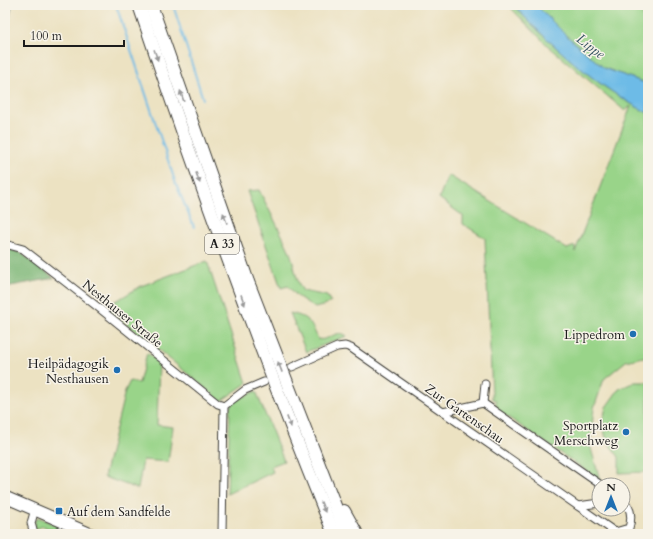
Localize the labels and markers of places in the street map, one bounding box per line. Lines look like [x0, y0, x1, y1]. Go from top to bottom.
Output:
place label: Lippedrom [564, 326, 625, 344]
marker: Lippedrom [628, 329, 638, 339]
place label: Heilpädagogik Nesthausen [28, 355, 110, 388]
marker: Heilpädagogik Nesthausen [112, 365, 122, 375]
place label: Sportplatz Merschweg [554, 417, 619, 450]
marker: Sportplatz Merschweg [621, 427, 631, 437]
place label: Auf dem Sandfelde [67, 503, 171, 521]
marker: Auf dem Sandfelde [54, 506, 64, 516]

